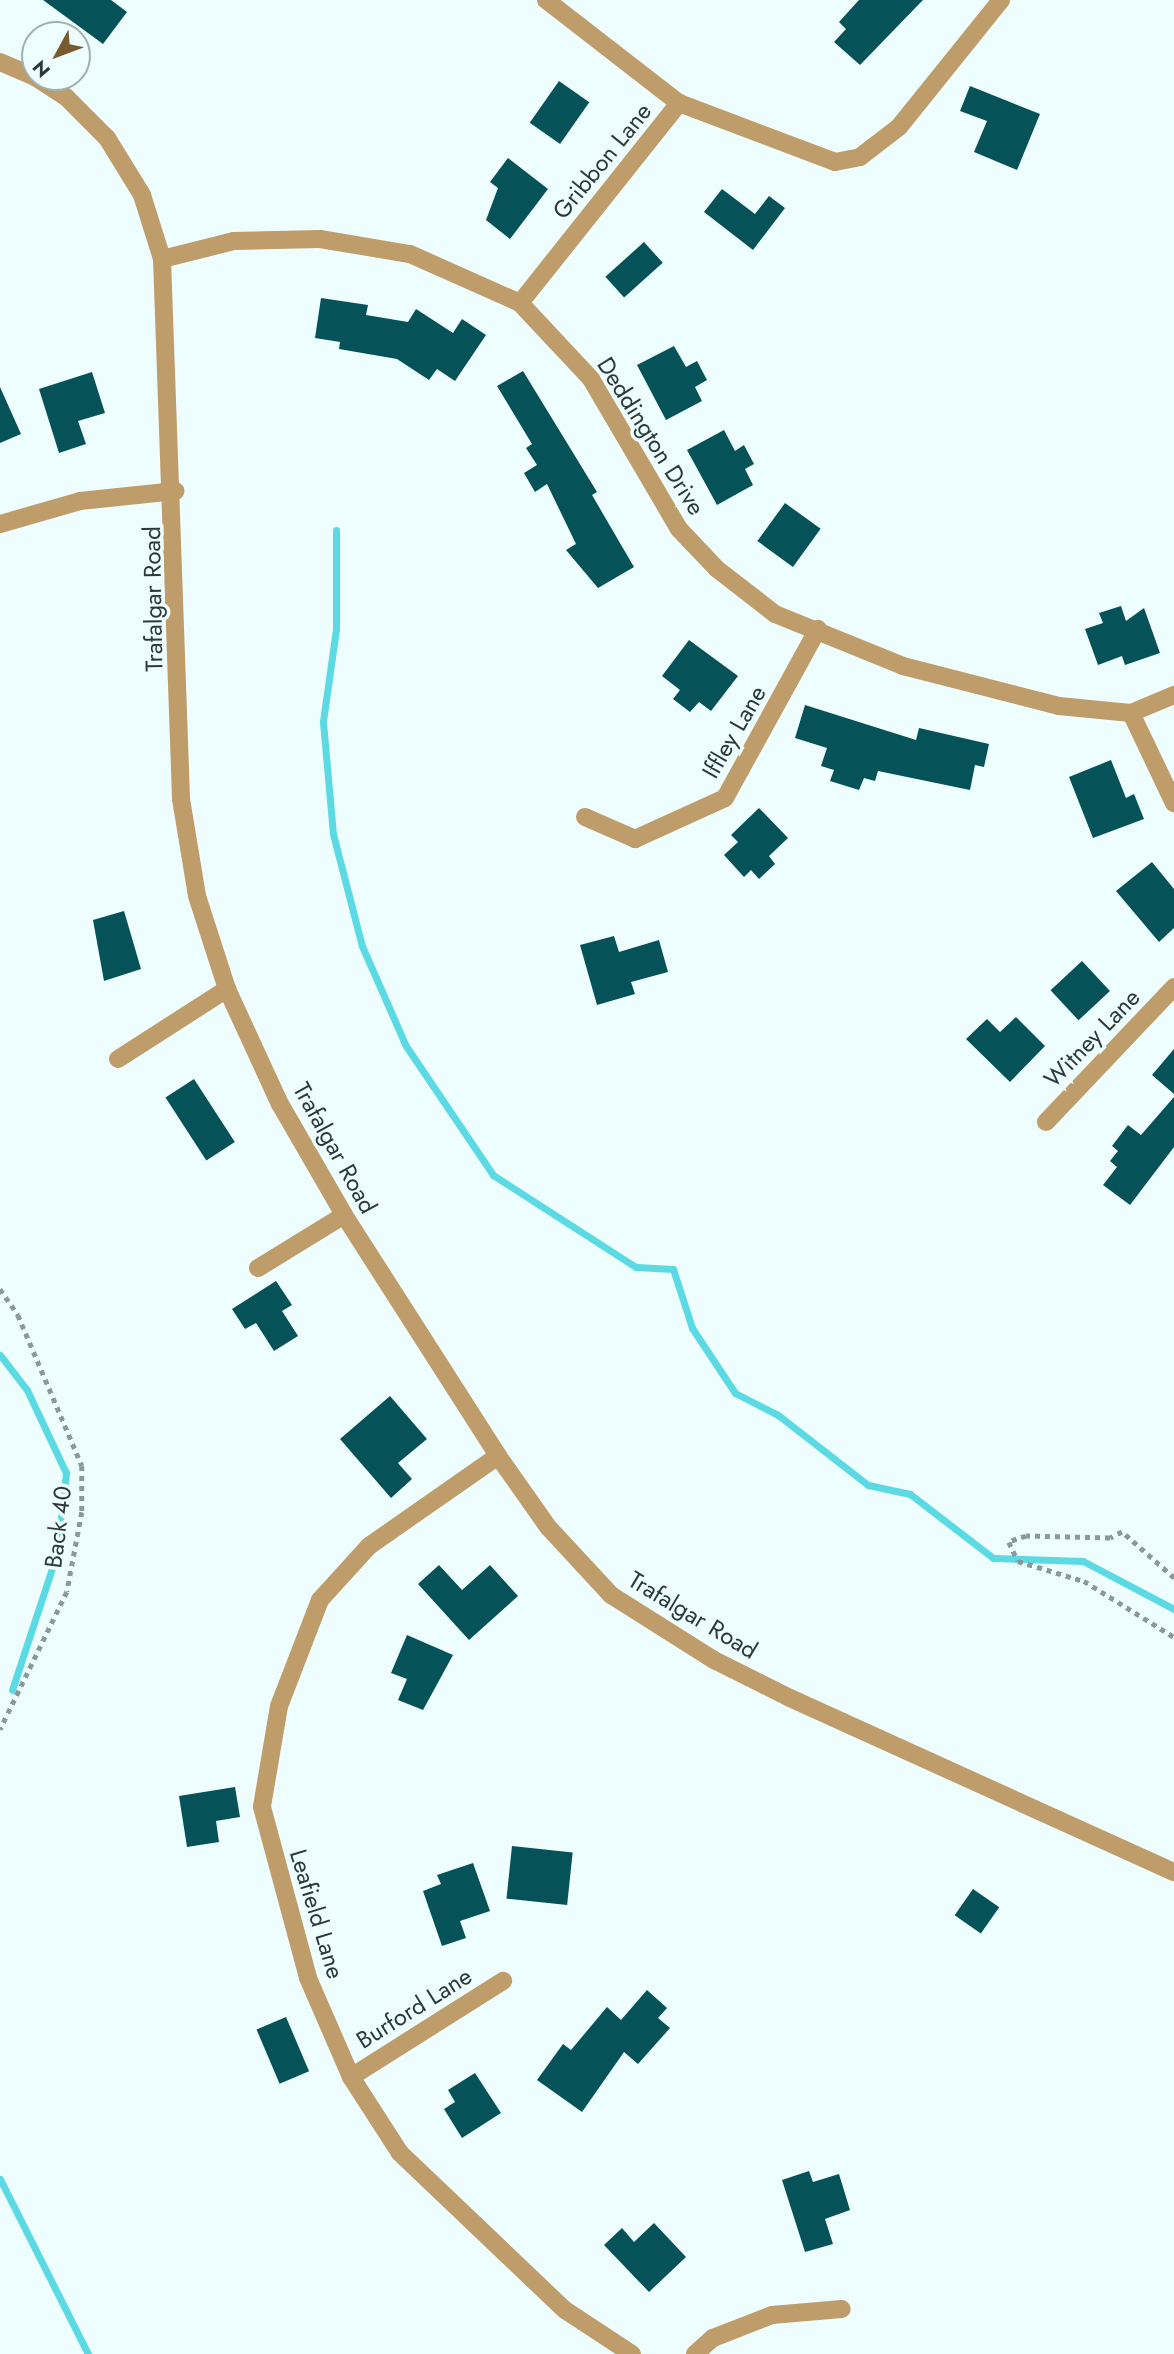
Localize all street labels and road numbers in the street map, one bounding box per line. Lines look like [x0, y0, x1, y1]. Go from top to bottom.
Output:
street label: Gribbon Lane [547, 97, 657, 225]
street label: Deddington Drive [591, 352, 711, 520]
street label: Trafalgar Road [137, 526, 169, 672]
street label: Iffley Lane [696, 681, 772, 783]
street label: Witney Lane [1038, 983, 1146, 1093]
street label: Trafalgar Road [287, 1077, 383, 1219]
street label: Back 40 [39, 1484, 77, 1570]
street label: Trafalgar Road [623, 1565, 763, 1665]
street label: Leafield Lane [284, 1846, 350, 1982]
street label: Burford Lane [351, 1961, 477, 2055]

